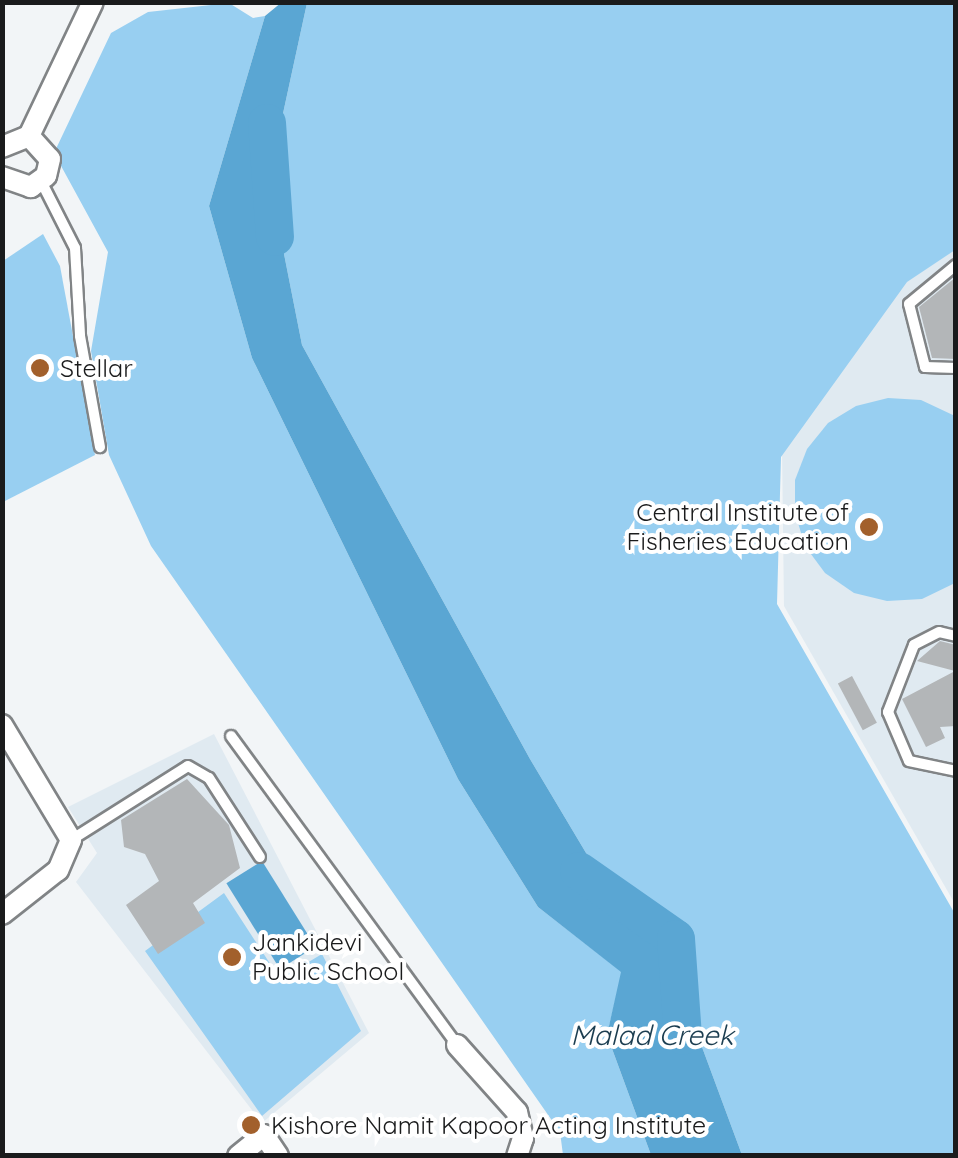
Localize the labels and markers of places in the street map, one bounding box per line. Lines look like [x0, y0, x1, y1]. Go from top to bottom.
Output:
place label: Stellar [60, 353, 133, 383]
marker: Stellar [29, 357, 51, 379]
place label: Central Institute of Fisheries Education [626, 498, 849, 557]
marker: Central Institute of Fisheries Education [858, 516, 880, 538]
place label: Jankidevi Public School [252, 928, 404, 987]
marker: Jankidevi Public School [221, 946, 243, 968]
place label: Kishore Namit Kapoor Acting Institute [271, 1110, 706, 1140]
marker: Kishore Namit Kapoor Acting Institute [240, 1114, 262, 1136]

